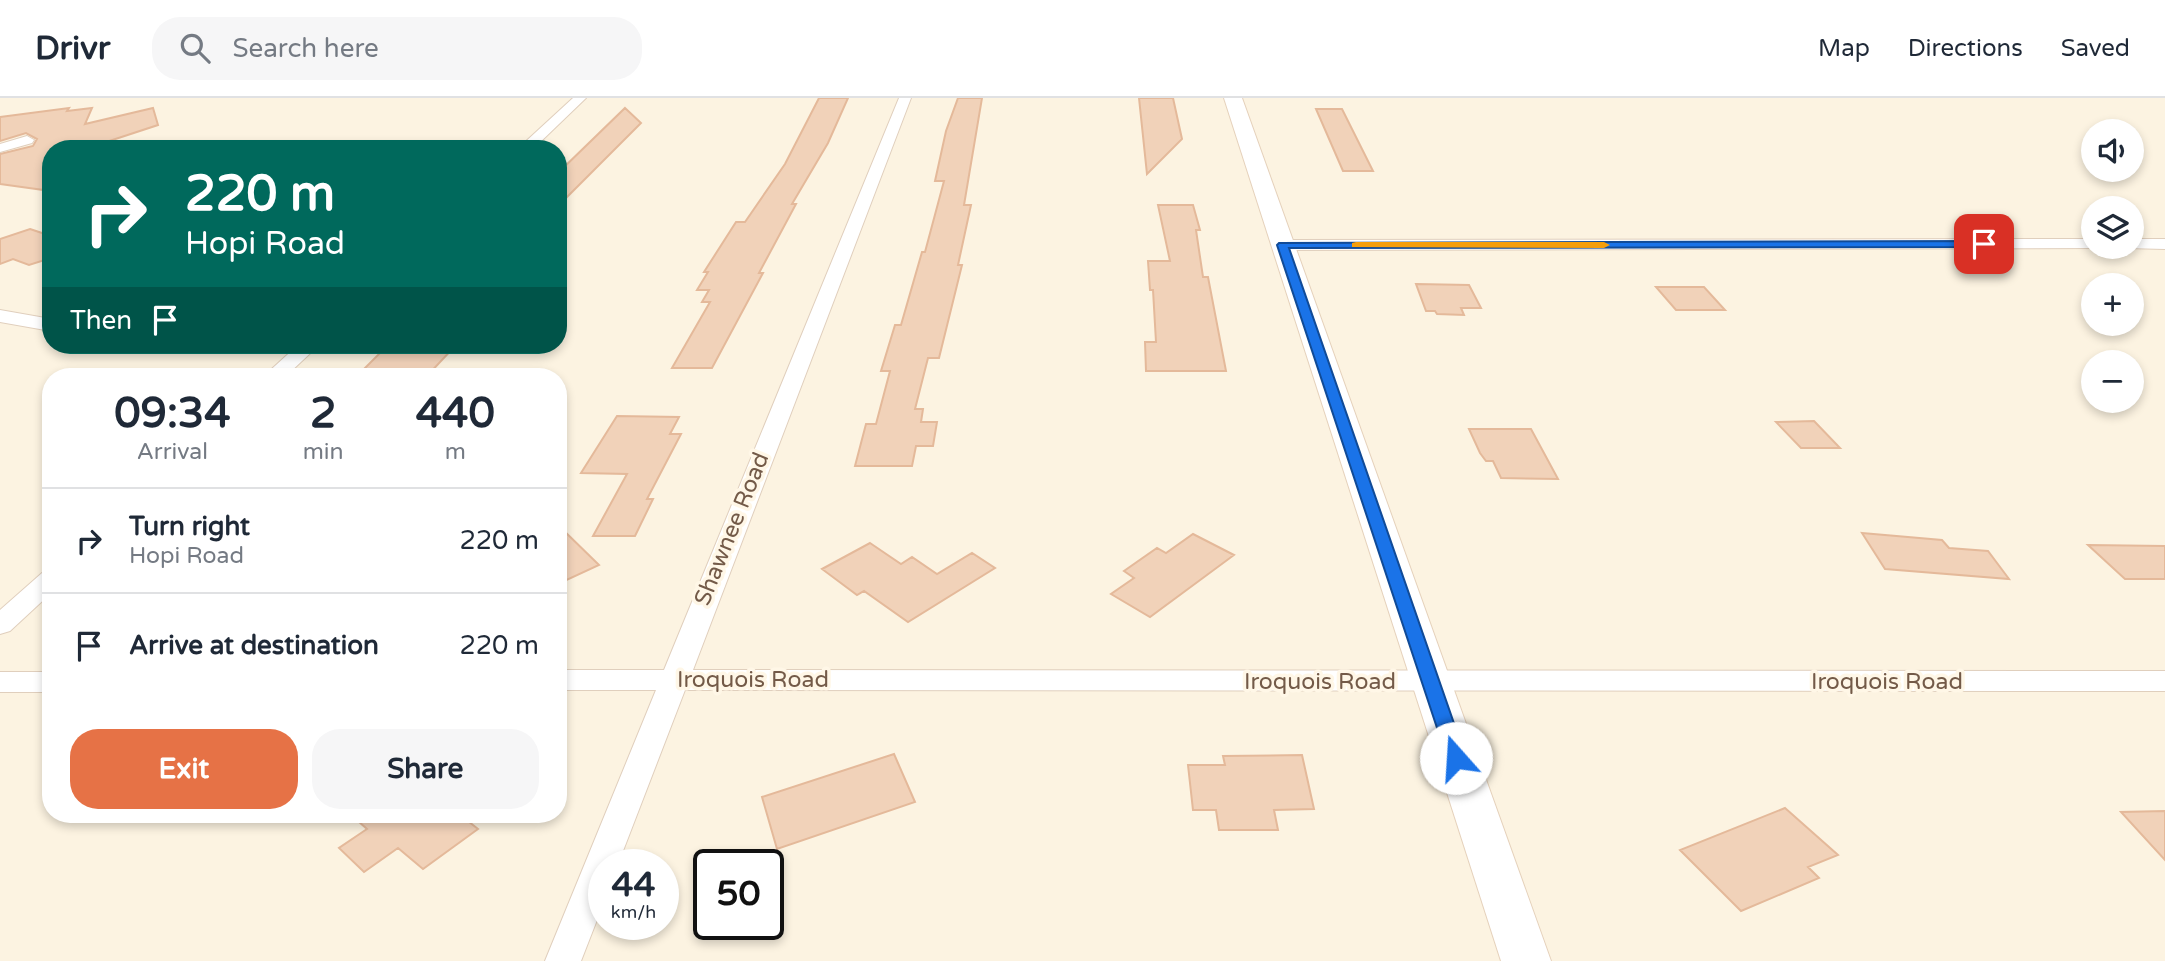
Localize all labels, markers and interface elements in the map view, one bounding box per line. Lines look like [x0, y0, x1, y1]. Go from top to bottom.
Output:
search box [152, 17, 642, 80]
text: Drivr [35, 29, 110, 68]
icon: search [176, 29, 214, 67]
text: Search here [232, 33, 379, 64]
text: Map [1818, 34, 1870, 63]
text: Directions [1908, 34, 2023, 63]
text: Saved [2061, 34, 2130, 63]
map controls [2081, 119, 2144, 413]
button: sound [2081, 119, 2144, 182]
text: 220 m [185, 165, 335, 224]
icon: right [70, 168, 161, 259]
button: layers [2081, 196, 2144, 259]
pin [1954, 214, 2014, 274]
text: Hopi Road [185, 225, 345, 263]
icon: arrive [1965, 225, 2003, 263]
button: + [2081, 273, 2144, 336]
icon: arrive [146, 301, 184, 339]
text: Then [70, 305, 132, 336]
button: − [2081, 350, 2144, 413]
text: 09:34 [114, 388, 231, 439]
text: 2 [310, 388, 336, 439]
text: 440 [416, 388, 495, 439]
text: Arrival [137, 438, 208, 466]
text: min [303, 438, 344, 466]
text: m [445, 438, 466, 466]
street label: Shawnee Road [689, 448, 775, 610]
text: Turn right [129, 511, 250, 542]
icon: right [70, 522, 108, 560]
text: 220 m [459, 525, 539, 556]
text: Hopi Road [129, 542, 244, 570]
icon: arrive [70, 627, 108, 665]
text: Arrive at destination [129, 630, 379, 661]
text: 220 m [459, 630, 539, 661]
street label: Iroquois Road [677, 666, 829, 694]
street label: Iroquois Road [1244, 668, 1396, 696]
street label: Iroquois Road [1811, 668, 1963, 696]
position arrow [1419, 721, 1493, 795]
button: Exit [70, 729, 298, 809]
button: Share [312, 729, 539, 809]
speed limit sign: 50 [693, 849, 784, 940]
text: 44 [612, 864, 655, 906]
text: km/h [611, 901, 656, 923]

